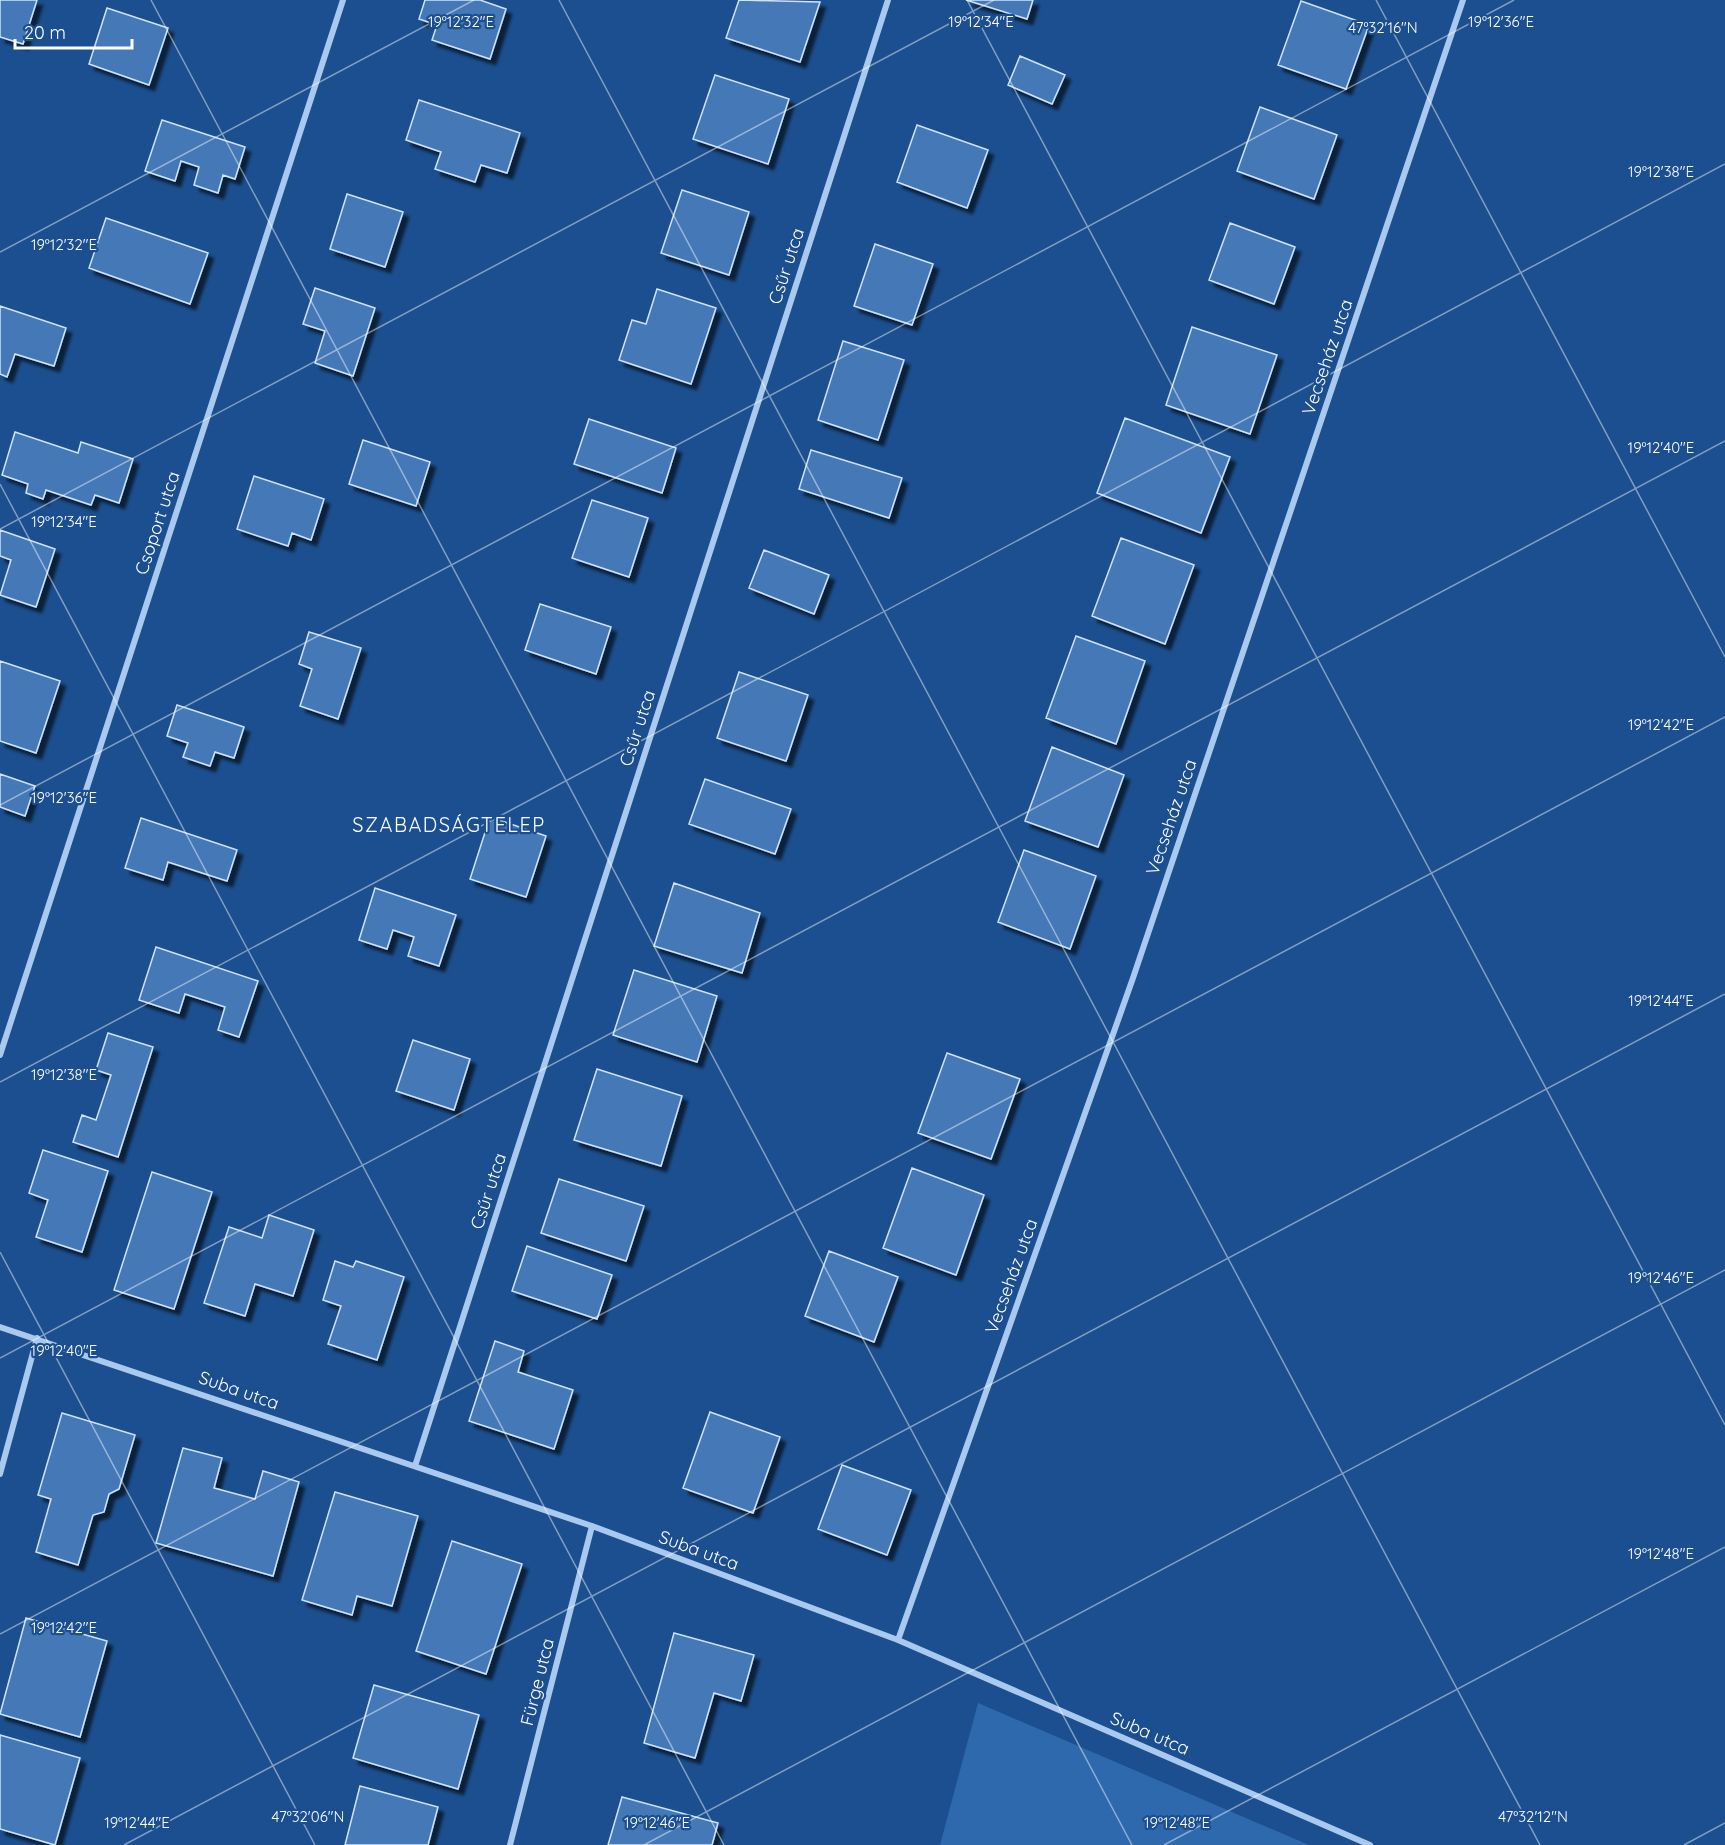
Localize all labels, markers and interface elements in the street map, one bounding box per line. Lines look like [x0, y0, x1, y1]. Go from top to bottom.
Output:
scale bar [15, 12, 132, 50]
text: 19°12'32"E [428, 12, 494, 31]
text: 19°12'34"E [948, 12, 1014, 31]
text: 19°12'36"E [1468, 12, 1534, 31]
text: 47°32'16"N [1348, 18, 1418, 37]
text: 20 m [24, 21, 66, 44]
text: 19°12'38"E [1628, 162, 1694, 181]
street label: Csűr utca [763, 225, 809, 307]
text: 19°12'32"E [31, 235, 97, 254]
street label: Vecseház utca [1296, 296, 1358, 418]
text: 19°12'40"E [1628, 438, 1694, 457]
street label: Csoport utca [129, 468, 185, 578]
text: 19°12'34"E [31, 512, 97, 531]
street label: Csűr utca [614, 687, 660, 769]
text: 19°12'42"E [1628, 715, 1694, 734]
street label: Vecseház utca [1140, 756, 1202, 878]
text: 19°12'36"E [31, 788, 97, 807]
district label: SZABADSÁGTELEP [352, 812, 546, 837]
text: 19°12'44"E [1628, 991, 1694, 1010]
text: 19°12'38"E [31, 1065, 97, 1084]
street label: Csűr utca [465, 1150, 511, 1232]
street label: Vecseház utca [980, 1215, 1042, 1337]
text: 19°12'46"E [1628, 1268, 1694, 1287]
text: 19°12'40"E [31, 1341, 97, 1360]
street label: Suba utca [196, 1366, 282, 1414]
street label: Suba utca [656, 1525, 742, 1575]
text: 19°12'48"E [1628, 1544, 1694, 1563]
text: 19°12'42"E [31, 1618, 97, 1637]
street label: Fürge utca [515, 1636, 559, 1728]
street label: Suba utca [1107, 1706, 1193, 1760]
text: 47°32'06"N [272, 1807, 344, 1826]
text: 47°32'12"N [1498, 1807, 1568, 1826]
text: 19°12'44"E [104, 1813, 170, 1832]
text: 19°12'46"E [624, 1813, 690, 1832]
text: 19°12'48"E [1144, 1813, 1210, 1832]

